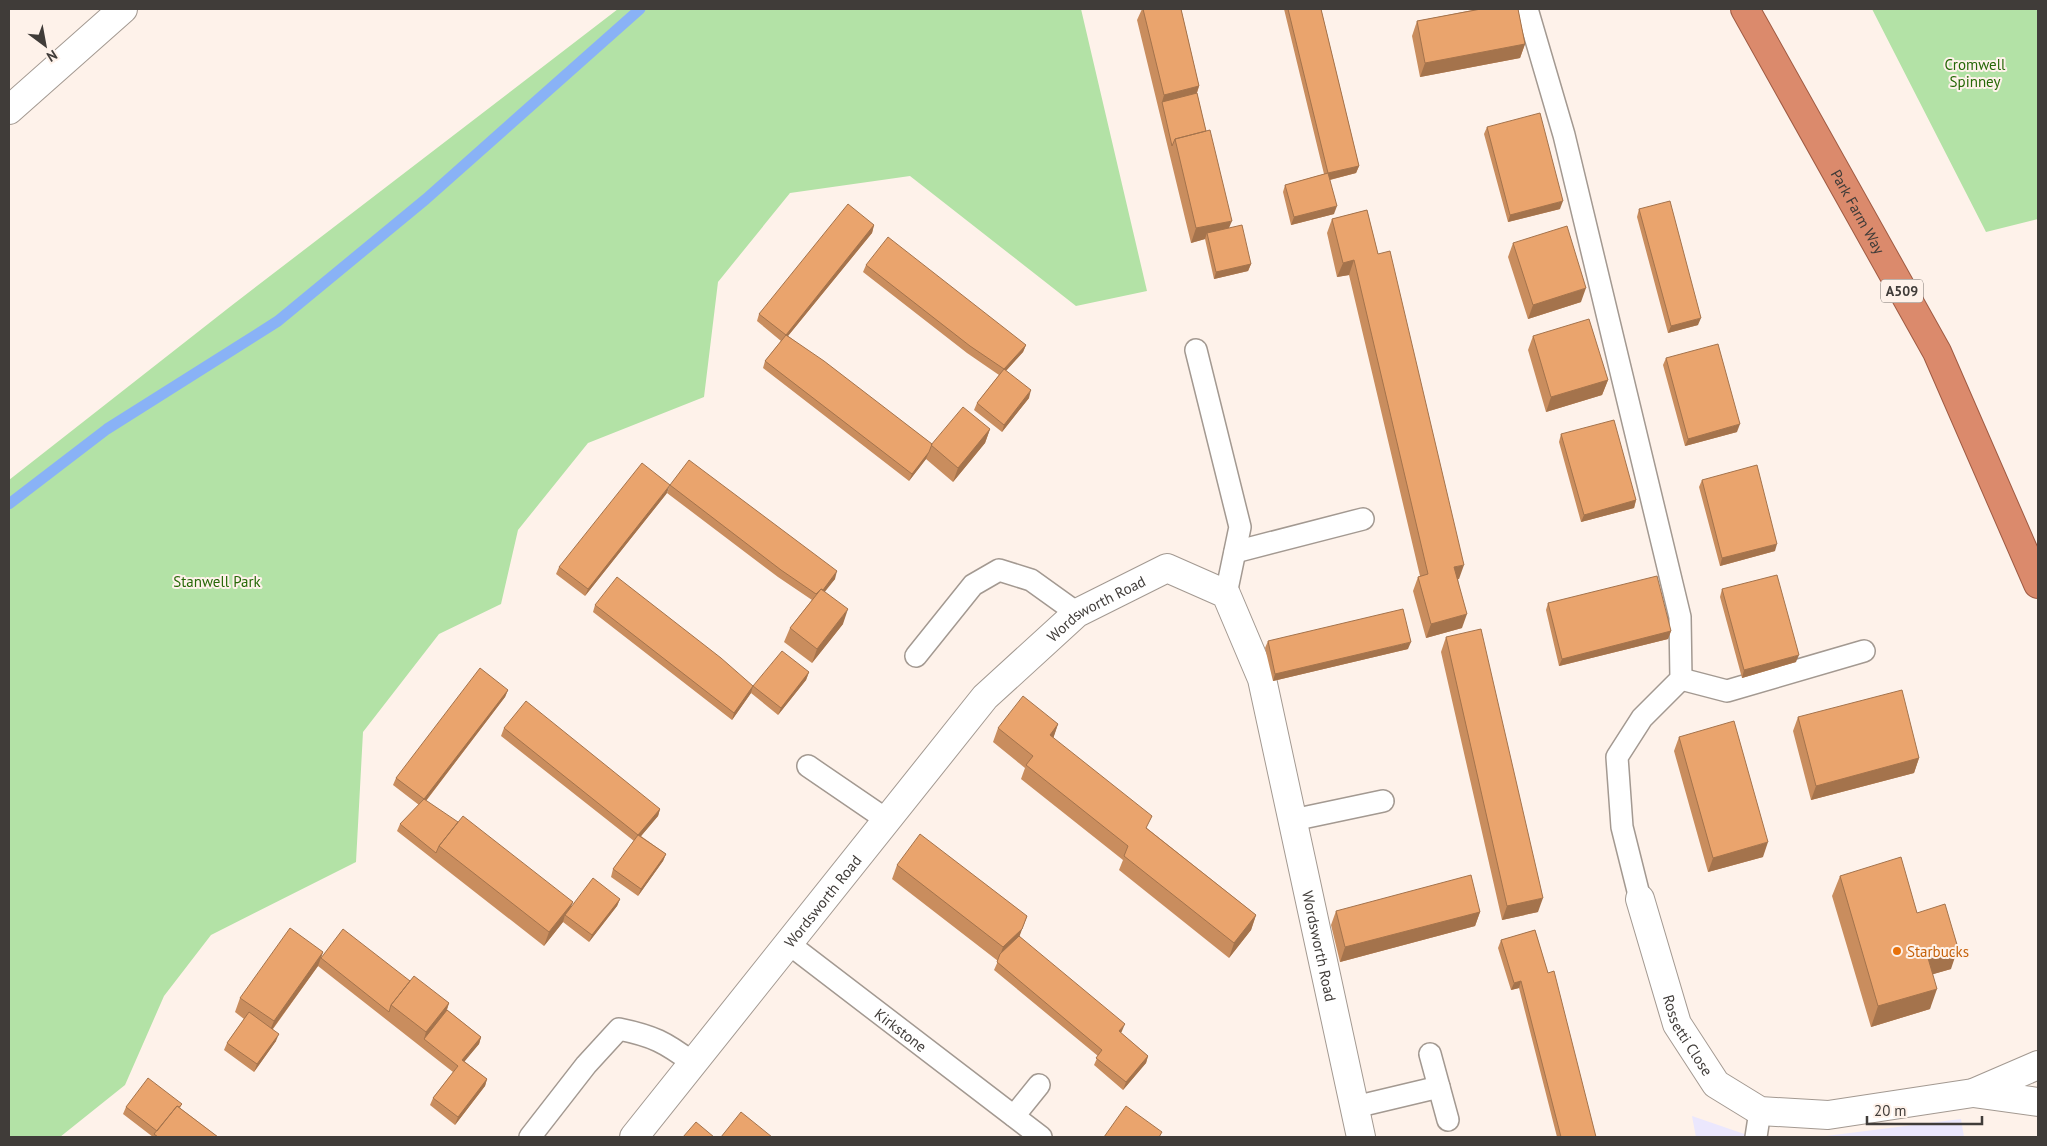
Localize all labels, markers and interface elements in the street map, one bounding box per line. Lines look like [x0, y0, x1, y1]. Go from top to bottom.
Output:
north arrow [20, 20, 70, 70]
text: N [43, 46, 61, 66]
park label: Cromwell Spinney [1945, 55, 2006, 91]
street label: Park Farm Way [1827, 166, 1889, 257]
road number: A509 [1881, 280, 1923, 302]
street label: Wordsworth Road [1043, 571, 1148, 646]
park label: Stanwell Park [173, 572, 262, 591]
street label: Wordsworth Road [780, 851, 865, 951]
street label: Wordsworth Road [1298, 889, 1341, 1003]
place label: Starbucks [1907, 942, 1969, 961]
marker: Starbucks [1891, 945, 1903, 957]
street label: Rossetti Close [1659, 992, 1717, 1079]
street label: Kirkstone [871, 1004, 931, 1056]
scale bar [1867, 1094, 1982, 1126]
text: 20 m [1874, 1101, 1907, 1120]

